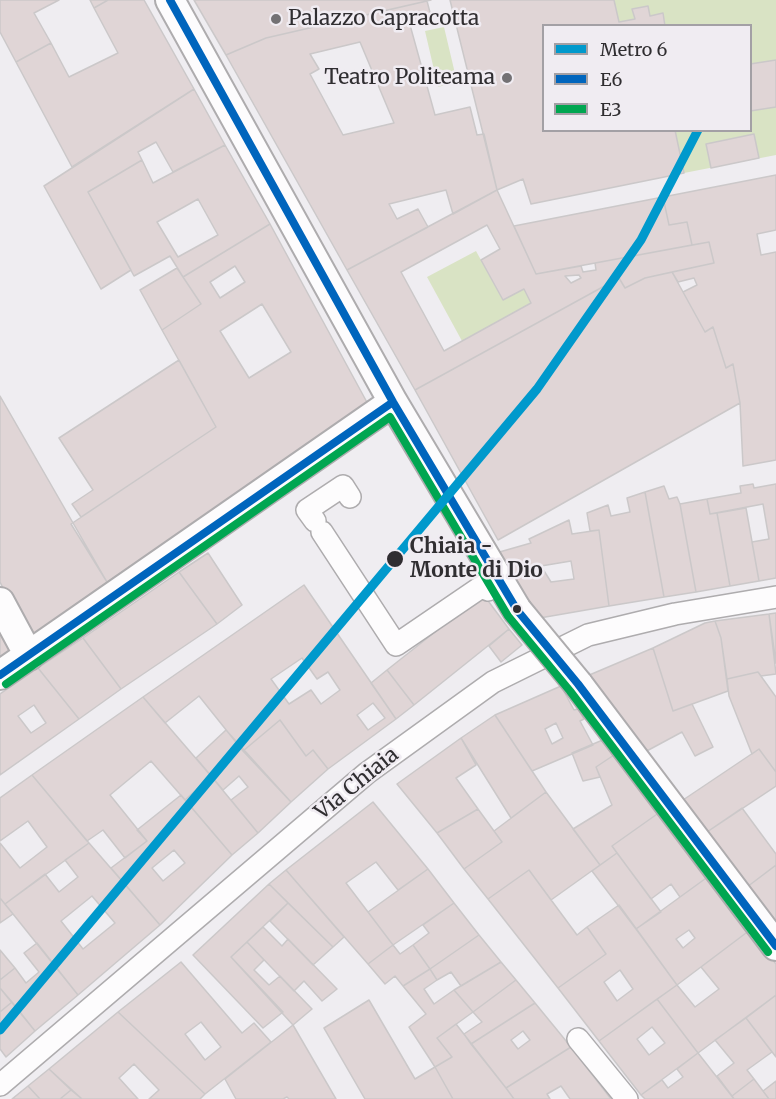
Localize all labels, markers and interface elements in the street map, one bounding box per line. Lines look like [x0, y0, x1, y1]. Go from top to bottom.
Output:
place label: Palazzo Capracotta [288, 6, 479, 32]
marker: Palazzo Capracotta [269, 12, 283, 26]
legend [542, 24, 752, 132]
text: Metro 6 [600, 38, 667, 61]
place label: Teatro Politeama [324, 65, 495, 91]
text: E6 [600, 68, 622, 91]
marker: Teatro Politeama [500, 71, 514, 85]
text: E3 [600, 98, 622, 121]
place label: Chiaia - Monte di Dio [410, 534, 543, 584]
marker: Chiaia - Monte di Dio [385, 549, 405, 569]
unlabelled marker [511, 603, 523, 615]
street label: Via Chiaia [310, 743, 404, 825]

